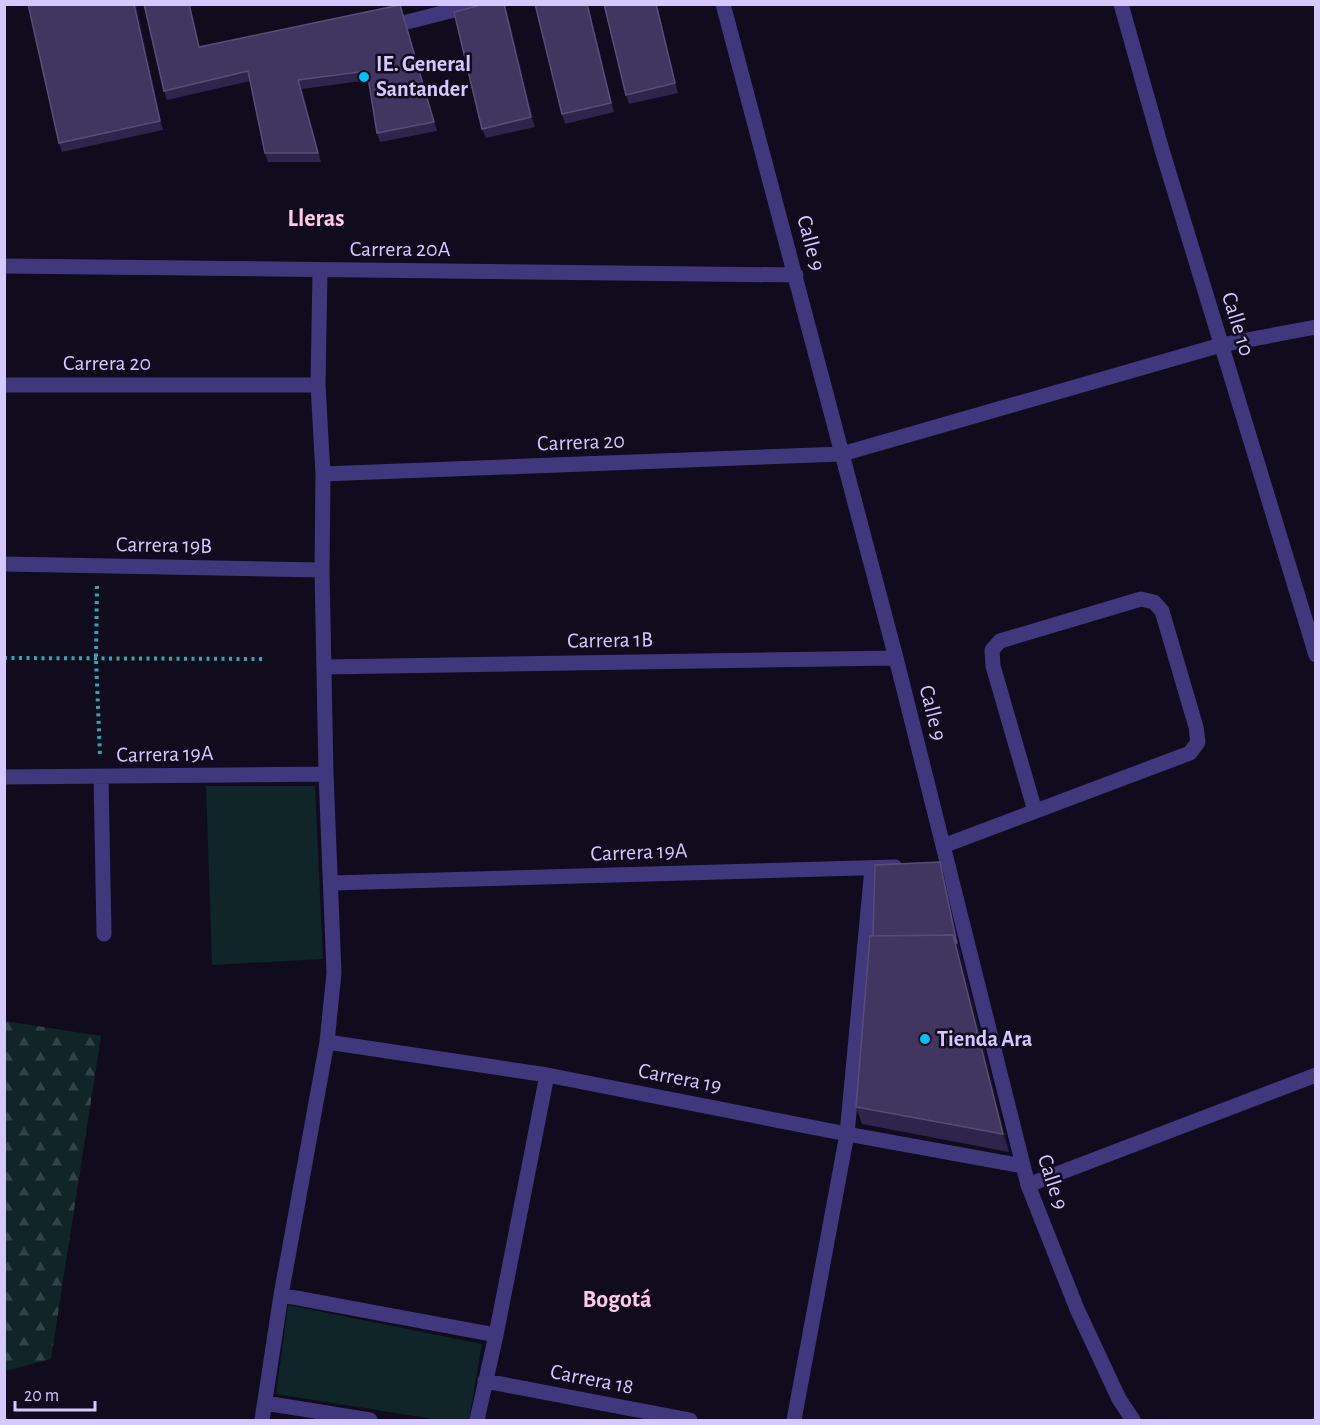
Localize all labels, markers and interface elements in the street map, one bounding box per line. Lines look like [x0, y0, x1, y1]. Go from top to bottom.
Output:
place label: IE. General Santander [376, 53, 471, 100]
marker: IE. General Santander [357, 70, 371, 84]
district label: Lleras [288, 207, 344, 231]
street label: Calle 9 [793, 213, 829, 273]
street label: Carrera 20A [350, 238, 451, 260]
street label: Calle 10 [1218, 289, 1258, 359]
street label: Carrera 20 [63, 352, 151, 374]
street label: Carrera 20 [537, 429, 625, 455]
street label: Carrera 19B [116, 533, 212, 557]
street label: Carrera 1B [567, 628, 653, 652]
street label: Calle 9 [915, 683, 951, 743]
street label: Carrera 19A [116, 742, 214, 766]
street label: Carrera 19A [590, 839, 688, 865]
place label: Tienda Ara [937, 1028, 1033, 1050]
marker: Tienda Ara [918, 1032, 932, 1046]
street label: Carrera 19 [637, 1059, 723, 1097]
street label: Calle 9 [1034, 1152, 1072, 1212]
district label: Bogotá [582, 1288, 652, 1312]
street label: Carrera 18 [548, 1360, 636, 1398]
scale bar [15, 1374, 94, 1412]
text: 20 m [24, 1387, 59, 1405]

